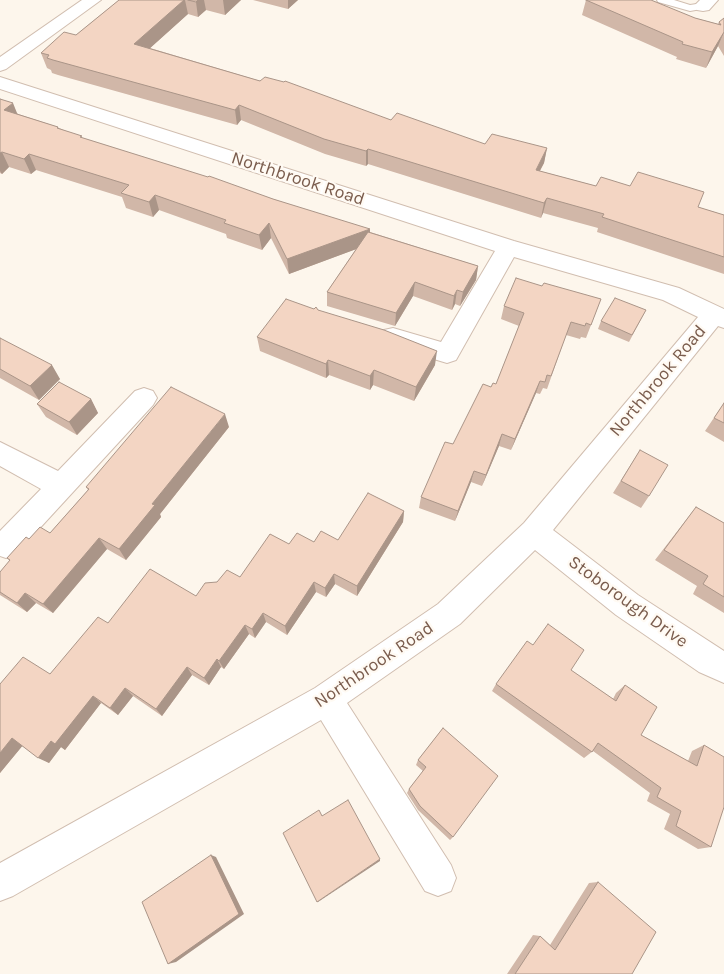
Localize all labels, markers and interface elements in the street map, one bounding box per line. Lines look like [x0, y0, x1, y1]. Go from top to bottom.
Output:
street label: Northbrook Road [229, 147, 367, 211]
street label: Northbrook Road [605, 321, 711, 441]
street label: Stoborough Drive [564, 551, 692, 653]
street label: Northbrook Road [310, 617, 438, 713]

